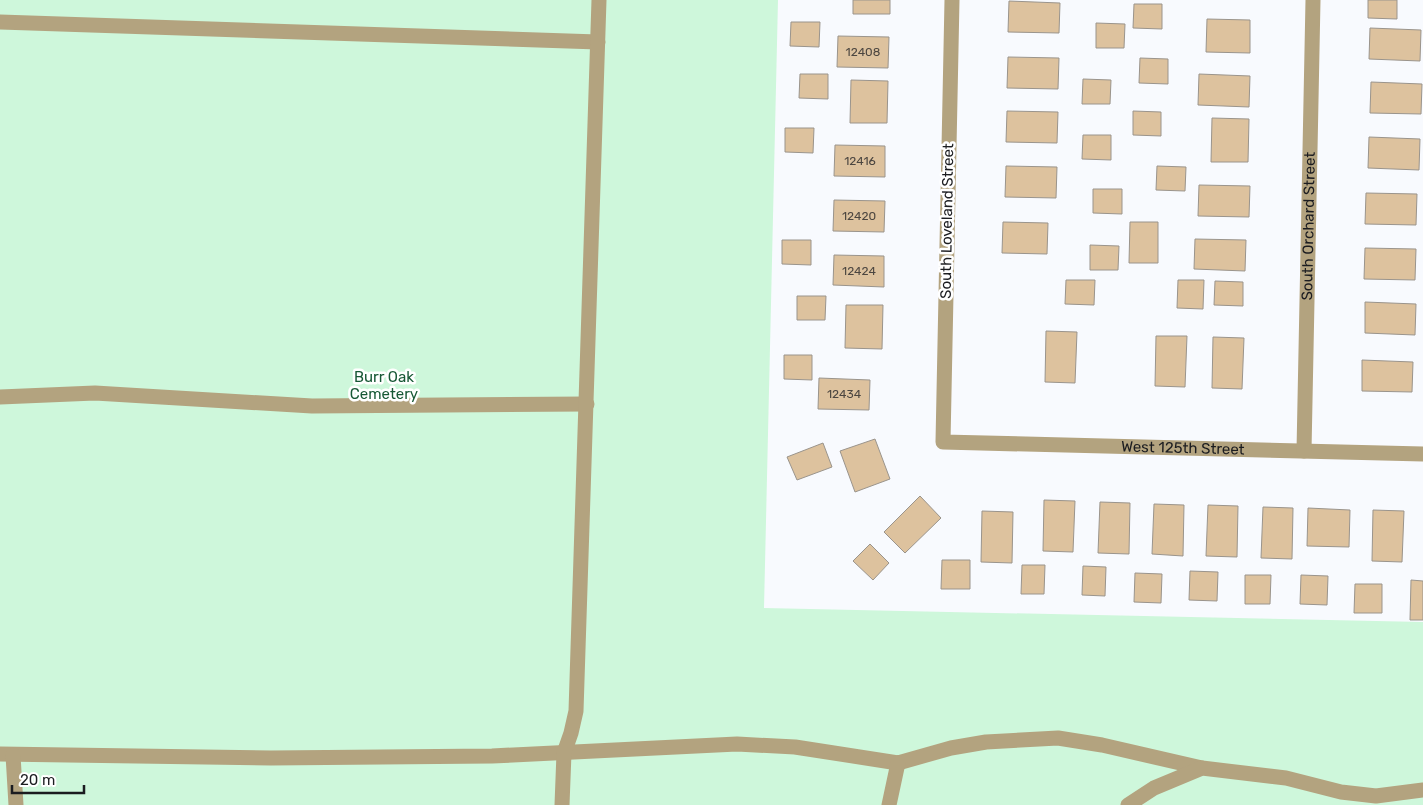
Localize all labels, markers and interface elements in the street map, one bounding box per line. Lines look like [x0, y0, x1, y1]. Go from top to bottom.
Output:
house number: 12408 [846, 45, 880, 59]
street label: South Loveland Street [937, 143, 957, 299]
street label: South Orchard Street [1298, 151, 1319, 301]
house number: 12416 [844, 154, 876, 168]
house number: 12420 [842, 209, 876, 223]
house number: 12424 [842, 264, 876, 278]
park label: Burr Oak Cemetery [350, 368, 418, 403]
house number: 12434 [827, 387, 862, 401]
street label: West 125th Street [1121, 437, 1245, 459]
scale bar [12, 762, 85, 794]
text: 20 m [20, 771, 55, 789]

